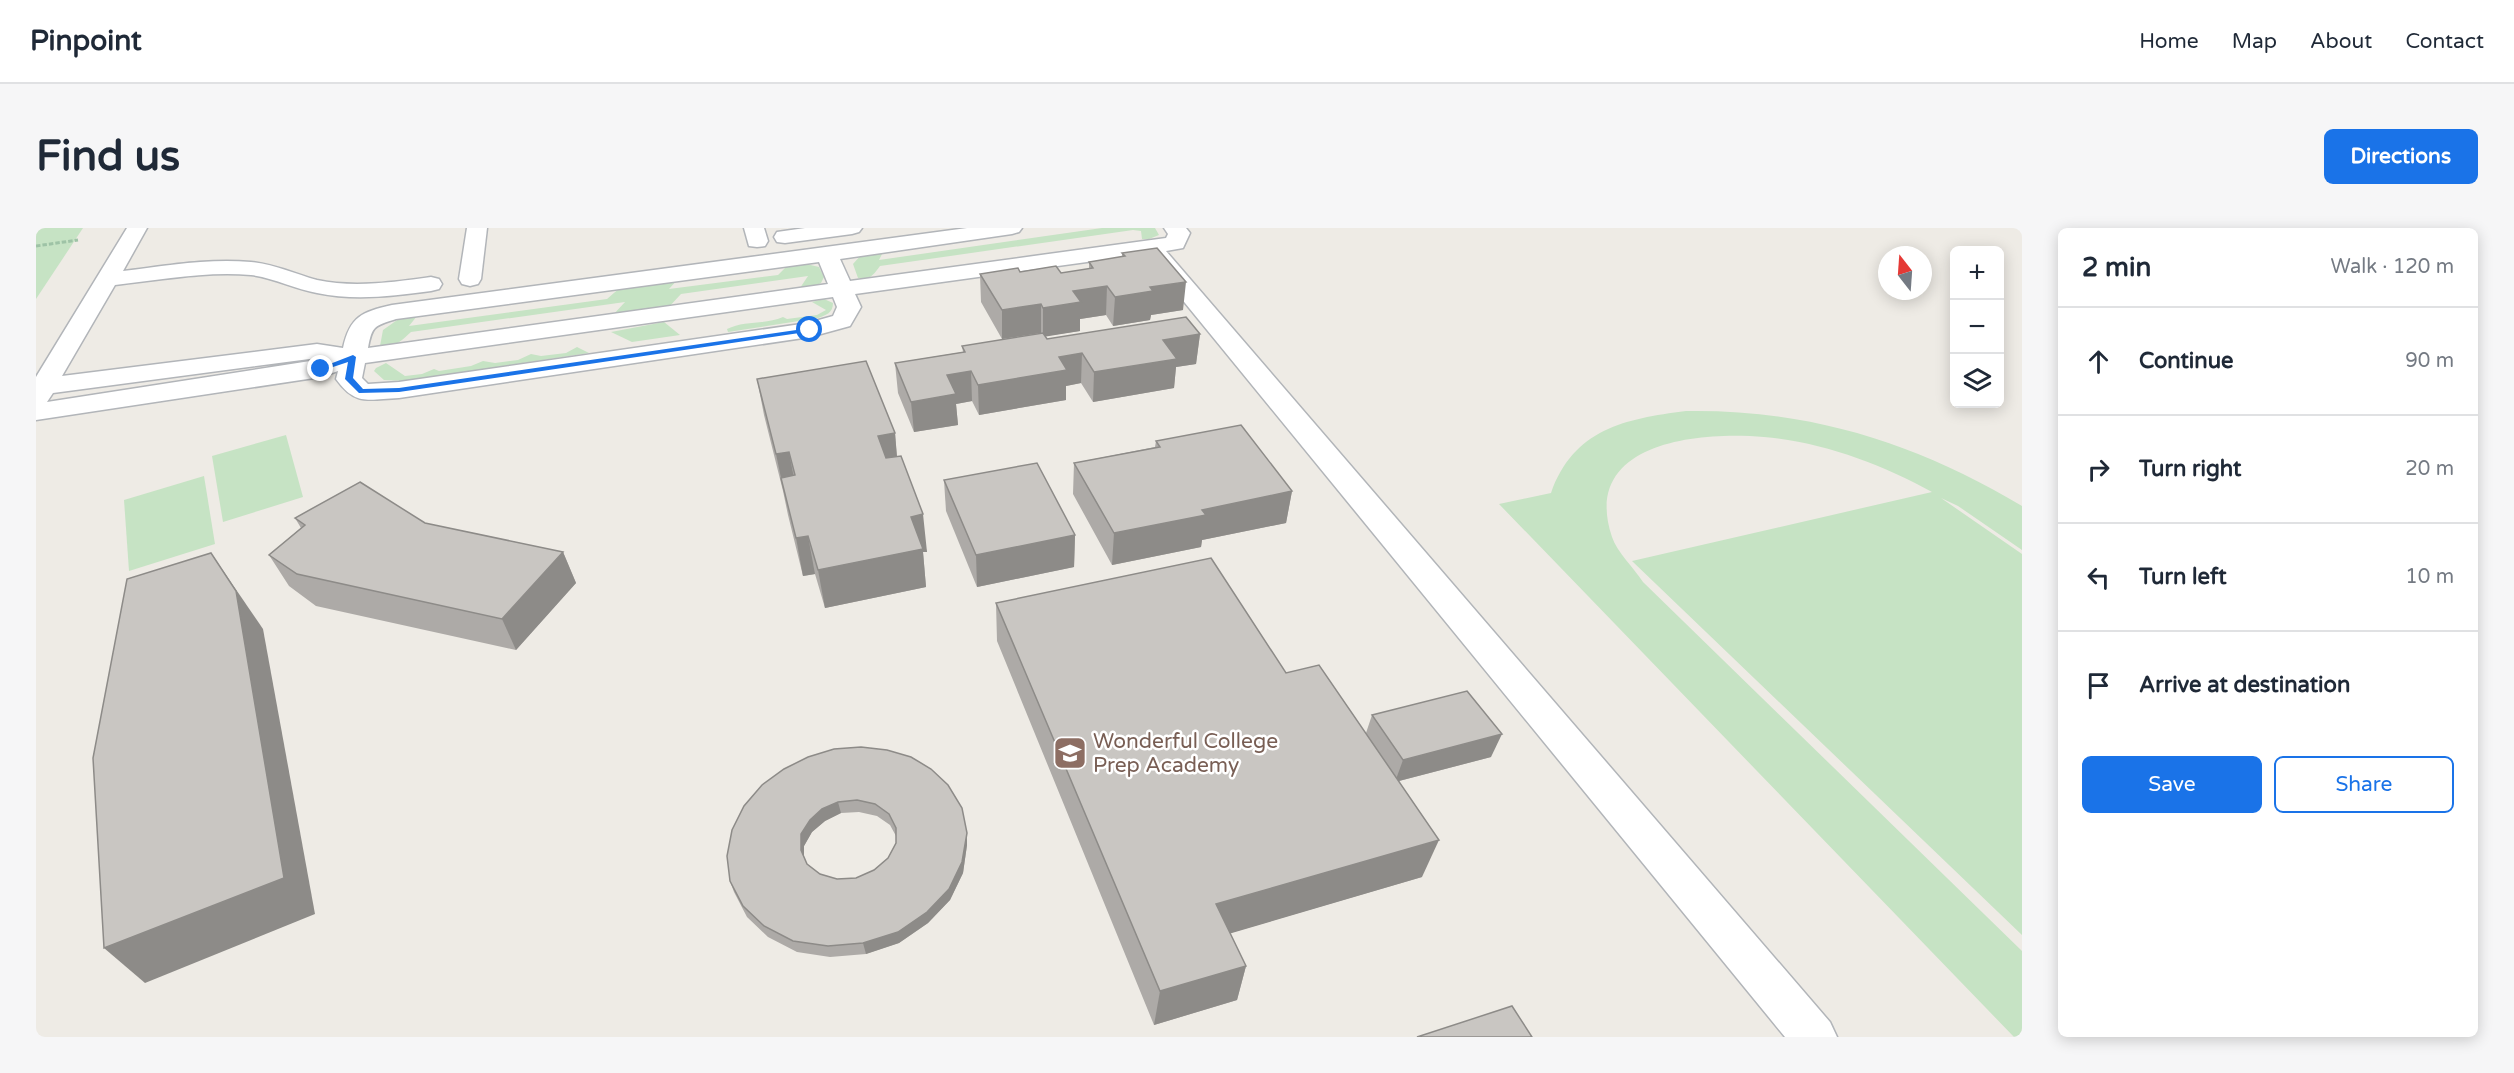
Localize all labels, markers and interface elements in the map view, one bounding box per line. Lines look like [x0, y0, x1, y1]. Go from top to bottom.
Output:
text: Pinpoint [30, 24, 142, 58]
text: Home [2139, 29, 2199, 54]
text: Map [2232, 29, 2277, 54]
text: About [2310, 29, 2372, 54]
text: Contact [2405, 29, 2484, 54]
button: Directions [2324, 129, 2478, 184]
text: Find us [36, 131, 180, 182]
north arrow [1878, 246, 1932, 300]
map controls [1950, 246, 2004, 408]
button: + [1950, 246, 2004, 300]
text: 2 min [2082, 252, 2151, 283]
text: Walk · 120 m [2331, 255, 2454, 279]
button: − [1950, 300, 2004, 354]
route start [796, 316, 822, 342]
icon: ahead [2082, 345, 2115, 378]
text: Continue [2139, 348, 2234, 374]
text: 90 m [2405, 349, 2454, 373]
button: layers [1950, 354, 2004, 408]
route end [307, 355, 333, 381]
icon: right [2082, 453, 2115, 486]
text: Turn right [2139, 456, 2241, 482]
text: 20 m [2405, 457, 2454, 481]
icon: left [2082, 561, 2115, 594]
text: Turn left [2139, 564, 2227, 590]
text: 10 m [2405, 565, 2454, 589]
icon: arrive [2082, 669, 2115, 702]
text: Arrive at destination [2139, 672, 2350, 698]
place label: Wonderful College Prep Academy [1093, 729, 1278, 778]
school or university icon: Wonderful College Prep Academy [1052, 735, 1088, 771]
button: Save [2082, 756, 2262, 813]
button: Share [2274, 756, 2454, 813]

